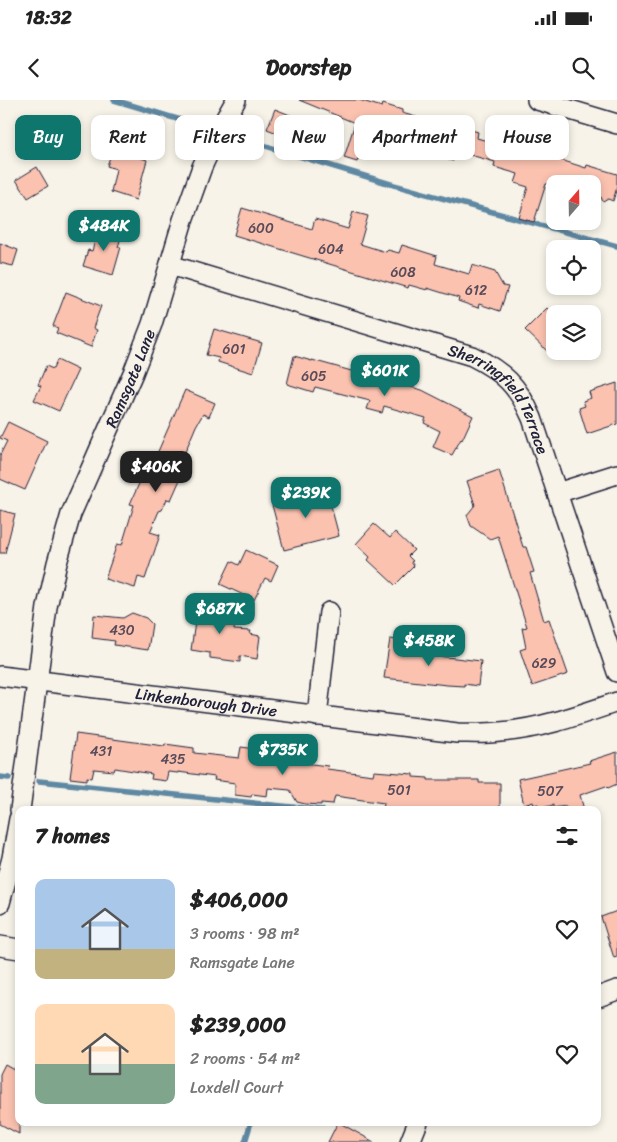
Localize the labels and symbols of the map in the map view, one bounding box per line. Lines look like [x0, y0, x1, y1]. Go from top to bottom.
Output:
north arrow [546, 175, 601, 230]
pin: $484K [69, 210, 139, 252]
house number: 600 [248, 216, 274, 241]
house number: 604 [318, 237, 344, 262]
house number: 608 [390, 260, 416, 285]
house number: 612 [465, 278, 487, 303]
street label: Ramsgate Lane [97, 325, 164, 432]
street label: Sherringfield Terrace [444, 336, 557, 458]
house number: 601 [223, 337, 245, 362]
pin: $601K [350, 354, 420, 397]
house number: 605 [301, 364, 327, 389]
pin: $406K [121, 450, 191, 493]
pin: $239K [271, 476, 341, 519]
pin: $687K [185, 592, 255, 635]
house number: 430 [109, 618, 135, 643]
pin: $458K [394, 624, 464, 667]
house number: 629 [532, 651, 557, 676]
street label: Linkenborough Drive [134, 679, 279, 725]
pin: $735K [248, 734, 318, 776]
house number: 431 [90, 739, 112, 764]
house number: 435 [161, 747, 186, 772]
house number: 501 [387, 778, 411, 803]
house number: 507 [537, 779, 564, 804]

